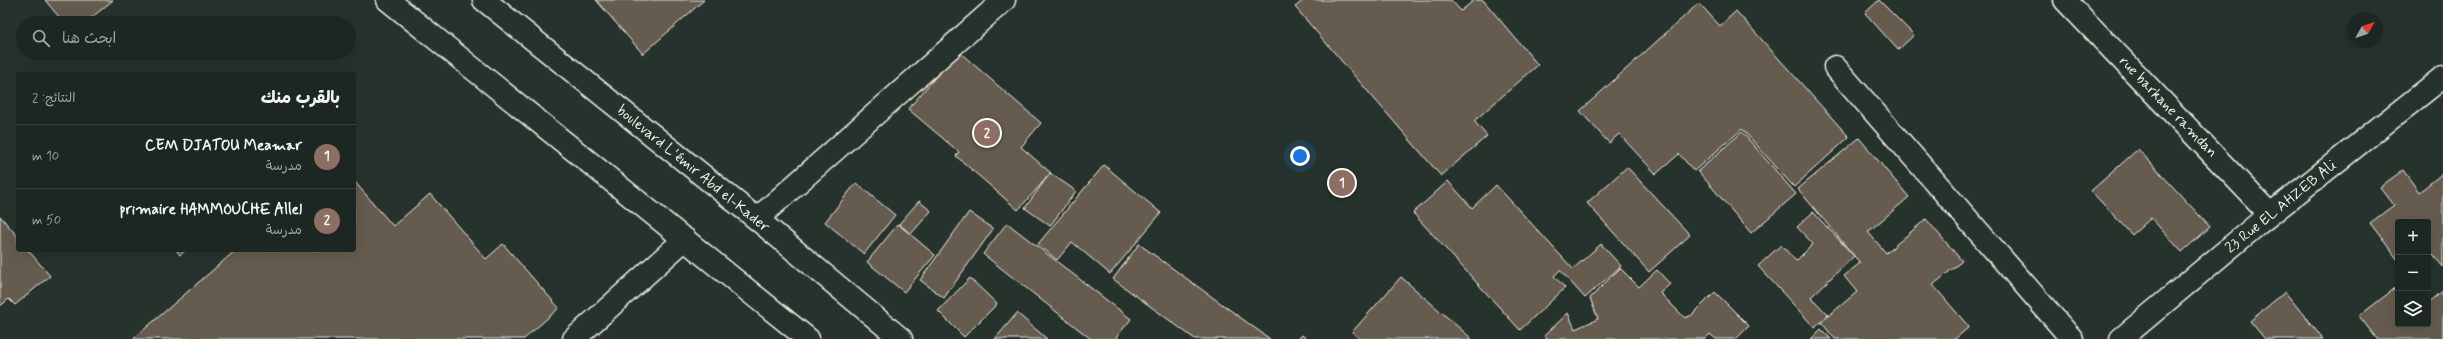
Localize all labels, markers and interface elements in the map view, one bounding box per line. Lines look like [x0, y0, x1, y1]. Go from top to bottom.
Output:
north arrow [2347, 12, 2383, 48]
search box [16, 16, 356, 60]
icon: search [30, 27, 52, 49]
text: ابحث هنا [62, 29, 116, 49]
street label: rue barkane ramdan [2114, 52, 2222, 162]
text: بالقرب منك [261, 87, 340, 109]
text: النتائج: 2 [32, 90, 75, 107]
street label: boulevard L'émir Abd el-Kader [612, 101, 774, 237]
pin: 2 [974, 118, 1000, 148]
text: CEM DJATOU Meamar [145, 136, 302, 156]
your location [1290, 146, 1310, 166]
text: 10 m [32, 148, 59, 165]
text: 1 [324, 148, 330, 165]
street label: 23 Rue EL AHZEB Ali [2221, 156, 2341, 258]
text: مدرسة [266, 158, 302, 175]
pin: 1 [1329, 168, 1355, 198]
text: primaire HAMMOUCHE Allel [120, 200, 302, 220]
text: 50 m [32, 212, 61, 229]
text: 2 [324, 212, 330, 229]
map controls [2395, 219, 2431, 327]
button: + [2395, 219, 2431, 255]
text: مدرسة [266, 222, 302, 239]
button: − [2395, 255, 2431, 291]
button: layers [2395, 291, 2431, 327]

